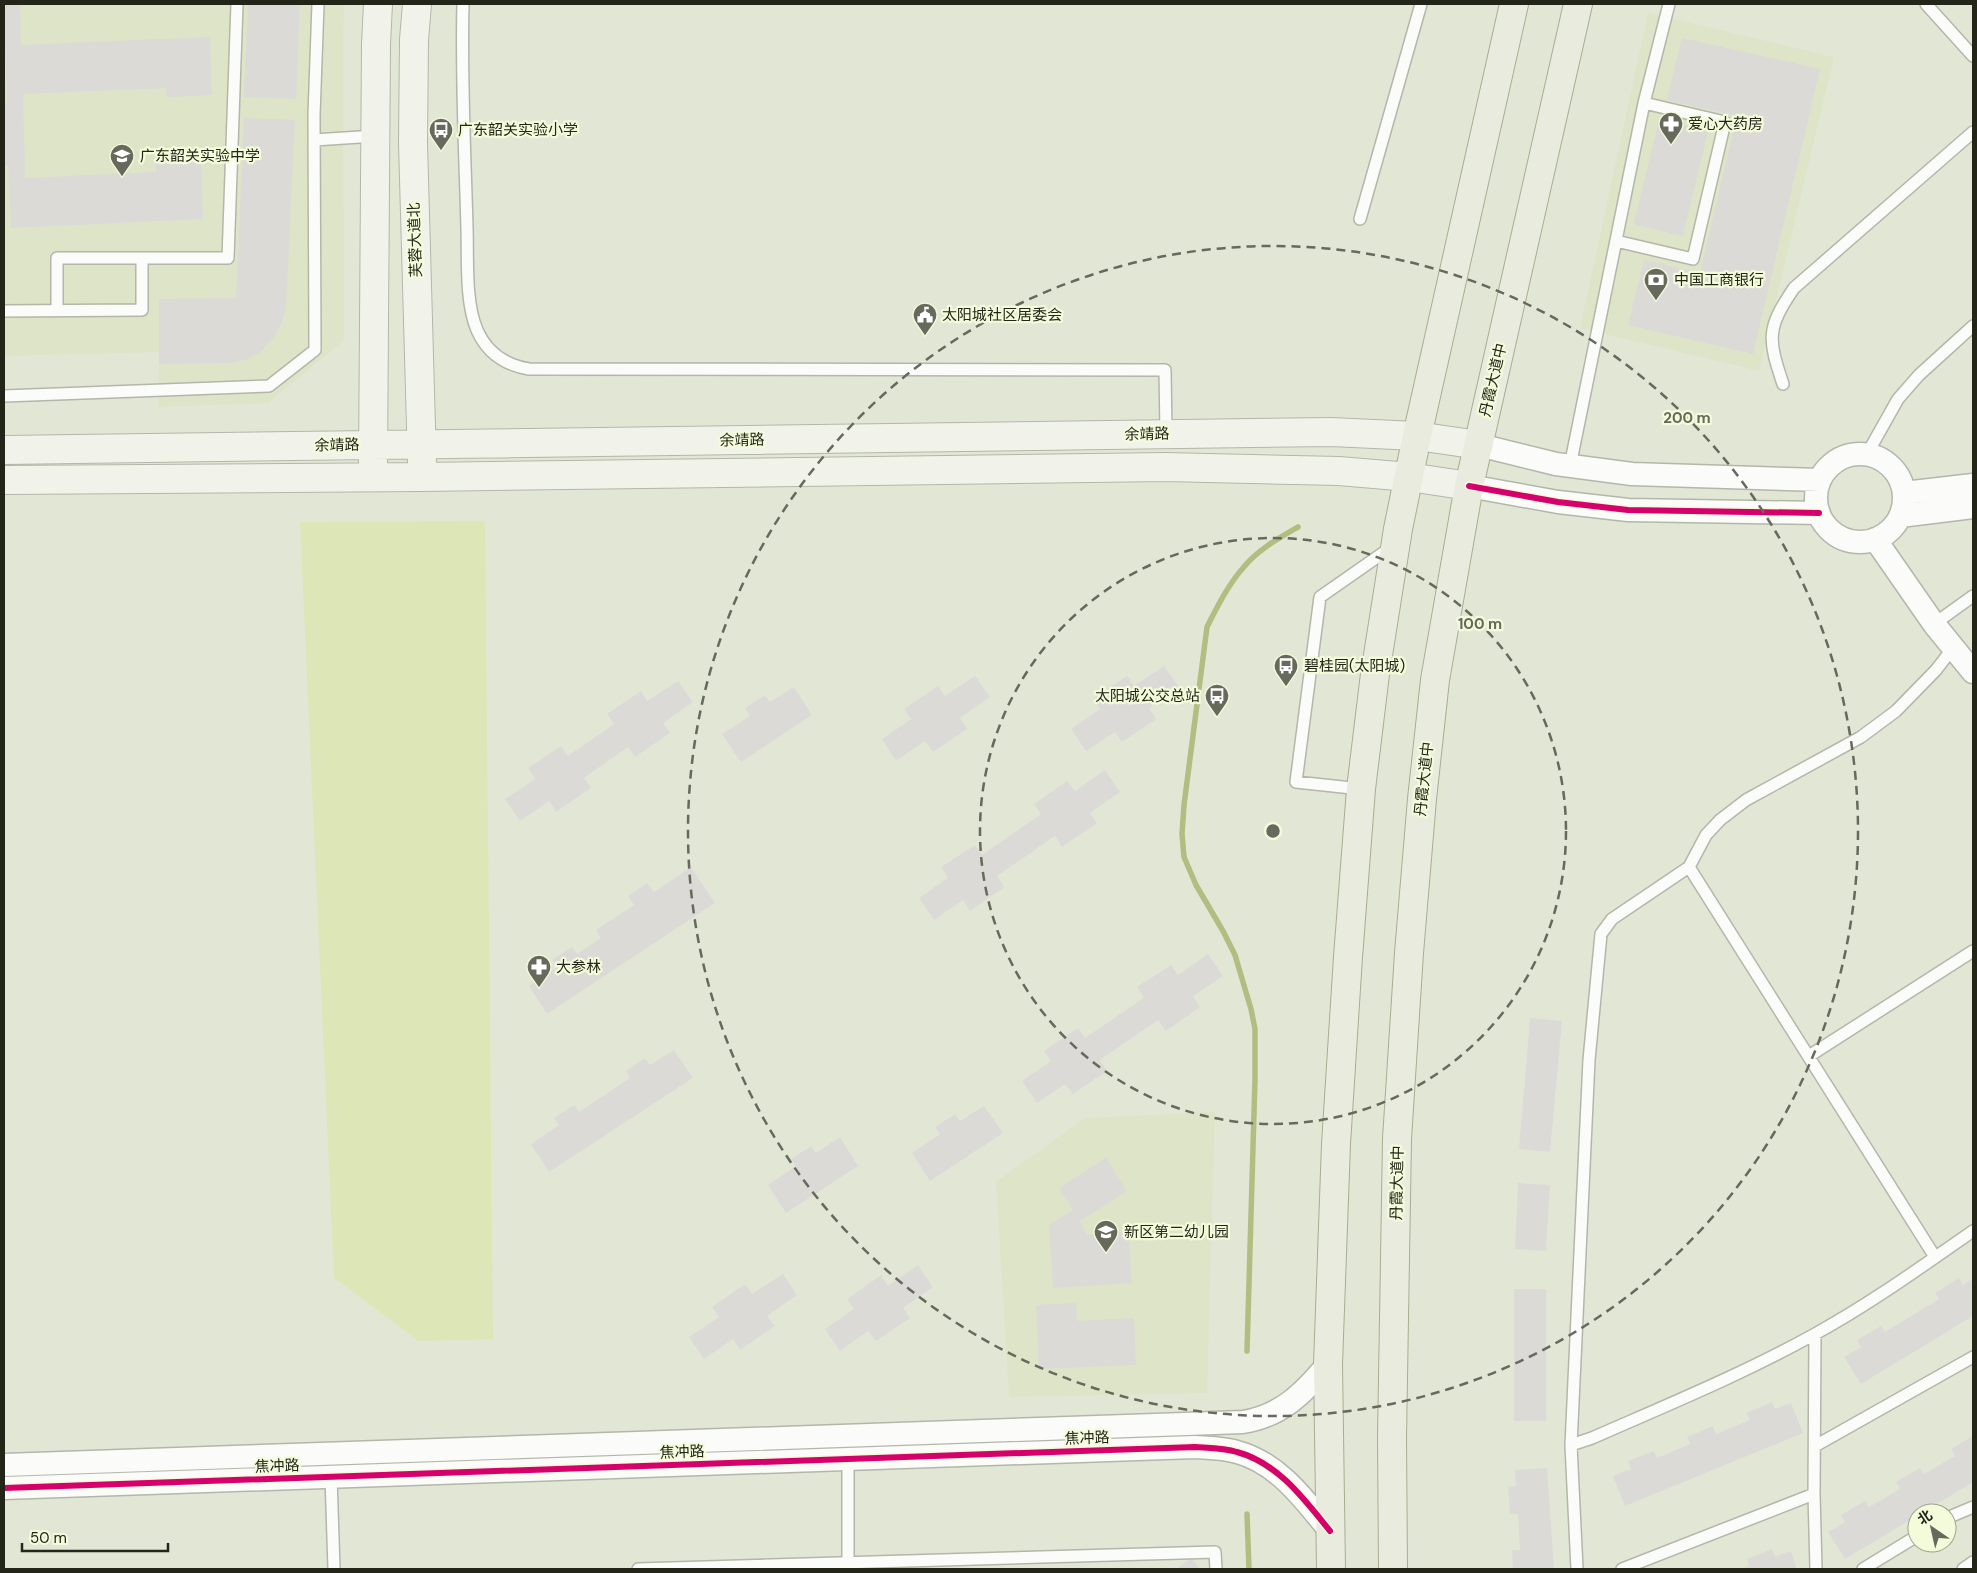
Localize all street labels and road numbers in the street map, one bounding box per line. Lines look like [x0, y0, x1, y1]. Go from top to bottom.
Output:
street label: 芙蓉大道北 [404, 202, 426, 278]
street label: 丹霞大道中 [1475, 341, 1511, 419]
street label: 余靖路 [1124, 424, 1170, 444]
street label: 余靖路 [719, 430, 765, 450]
street label: 余靖路 [314, 435, 360, 455]
street label: 丹霞大道中 [1410, 741, 1438, 817]
street label: 丹霞大道中 [1386, 1145, 1408, 1221]
street label: 焦冲路 [1064, 1427, 1110, 1449]
street label: 焦冲路 [659, 1441, 705, 1463]
street label: 焦冲路 [254, 1455, 300, 1477]

